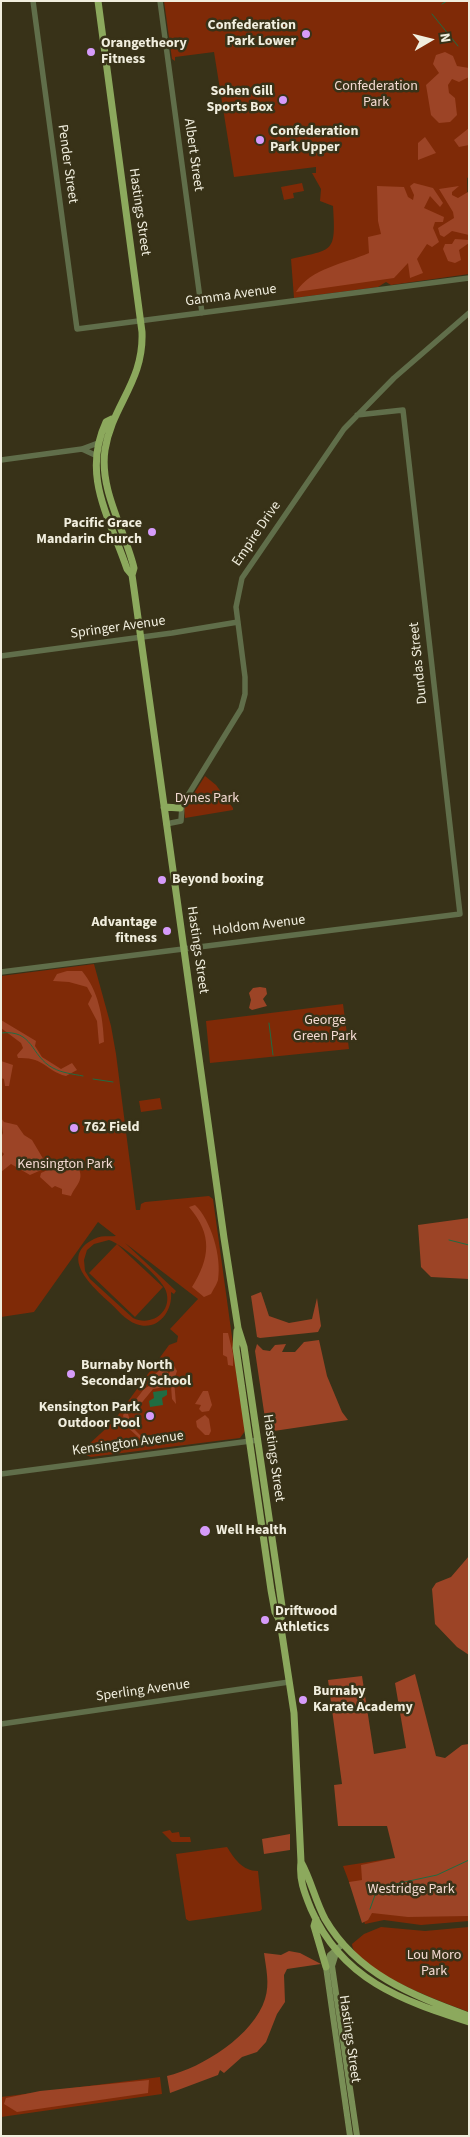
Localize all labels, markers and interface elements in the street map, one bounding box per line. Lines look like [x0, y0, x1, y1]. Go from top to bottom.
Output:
north arrow [405, 15, 455, 65]
place label: Confederation Park Lower [208, 18, 296, 50]
marker: Confederation Park Lower [300, 28, 312, 40]
text: N [434, 32, 455, 44]
place label: Orangetheory Fitness [101, 36, 187, 68]
marker: Orangetheory Fitness [85, 46, 97, 58]
park label: Confederation Park [334, 79, 418, 111]
place label: Sohen Gill Sports Box [207, 84, 273, 116]
marker: Sohen Gill Sports Box [277, 94, 289, 106]
street label: Albert Street [180, 118, 206, 192]
street label: Pender Street [53, 123, 81, 205]
place label: Confederation Park Upper [270, 124, 358, 156]
marker: Confederation Park Upper [254, 134, 266, 146]
street label: Hastings Street [125, 167, 153, 257]
street label: Gamma Avenue [184, 281, 278, 311]
street label: Empire Drive [229, 498, 285, 570]
place label: Pacific Grace Mandarin Church [36, 516, 142, 548]
marker: Pacific Grace Mandarin Church [146, 526, 158, 538]
street label: Springer Avenue [69, 613, 167, 643]
street label: Dundas Street [406, 621, 432, 705]
park label: Dynes Park [175, 791, 239, 807]
place label: Beyond boxing [172, 872, 263, 888]
marker: Beyond boxing [156, 874, 168, 886]
street label: Hastings Street [183, 905, 211, 995]
street label: Holdom Avenue [212, 912, 306, 940]
place label: Advantage fitness [92, 915, 157, 948]
marker: Advantage fitness [161, 925, 173, 937]
park label: George Green Park [293, 1013, 357, 1046]
place label: 762 Field [84, 1120, 139, 1136]
marker: 762 Field [68, 1122, 80, 1134]
park label: Kensington Park [17, 1157, 113, 1173]
place label: Burnaby North Secondary School [81, 1358, 191, 1390]
marker: Burnaby North Secondary School [65, 1368, 77, 1380]
place label: Kensington Park Outdoor Pool [39, 1400, 140, 1432]
marker: Kensington Park Outdoor Pool [144, 1410, 156, 1422]
street label: Hastings Street [259, 1413, 287, 1503]
street label: Kensington Avenue [71, 1428, 185, 1460]
place label: Well Health [216, 1523, 287, 1539]
marker: Well Health [198, 1524, 212, 1538]
place label: Driftwood Athletics [275, 1604, 337, 1636]
marker: Driftwood Athletics [259, 1614, 271, 1626]
street label: Sperling Avenue [95, 1676, 191, 1706]
place label: Burnaby Karate Academy [313, 1684, 413, 1716]
marker: Burnaby Karate Academy [297, 1694, 309, 1706]
park label: Westridge Park [367, 1882, 455, 1898]
park label: Lou Moro Park [407, 1948, 461, 1980]
street label: Hastings Street [335, 1994, 363, 2084]

